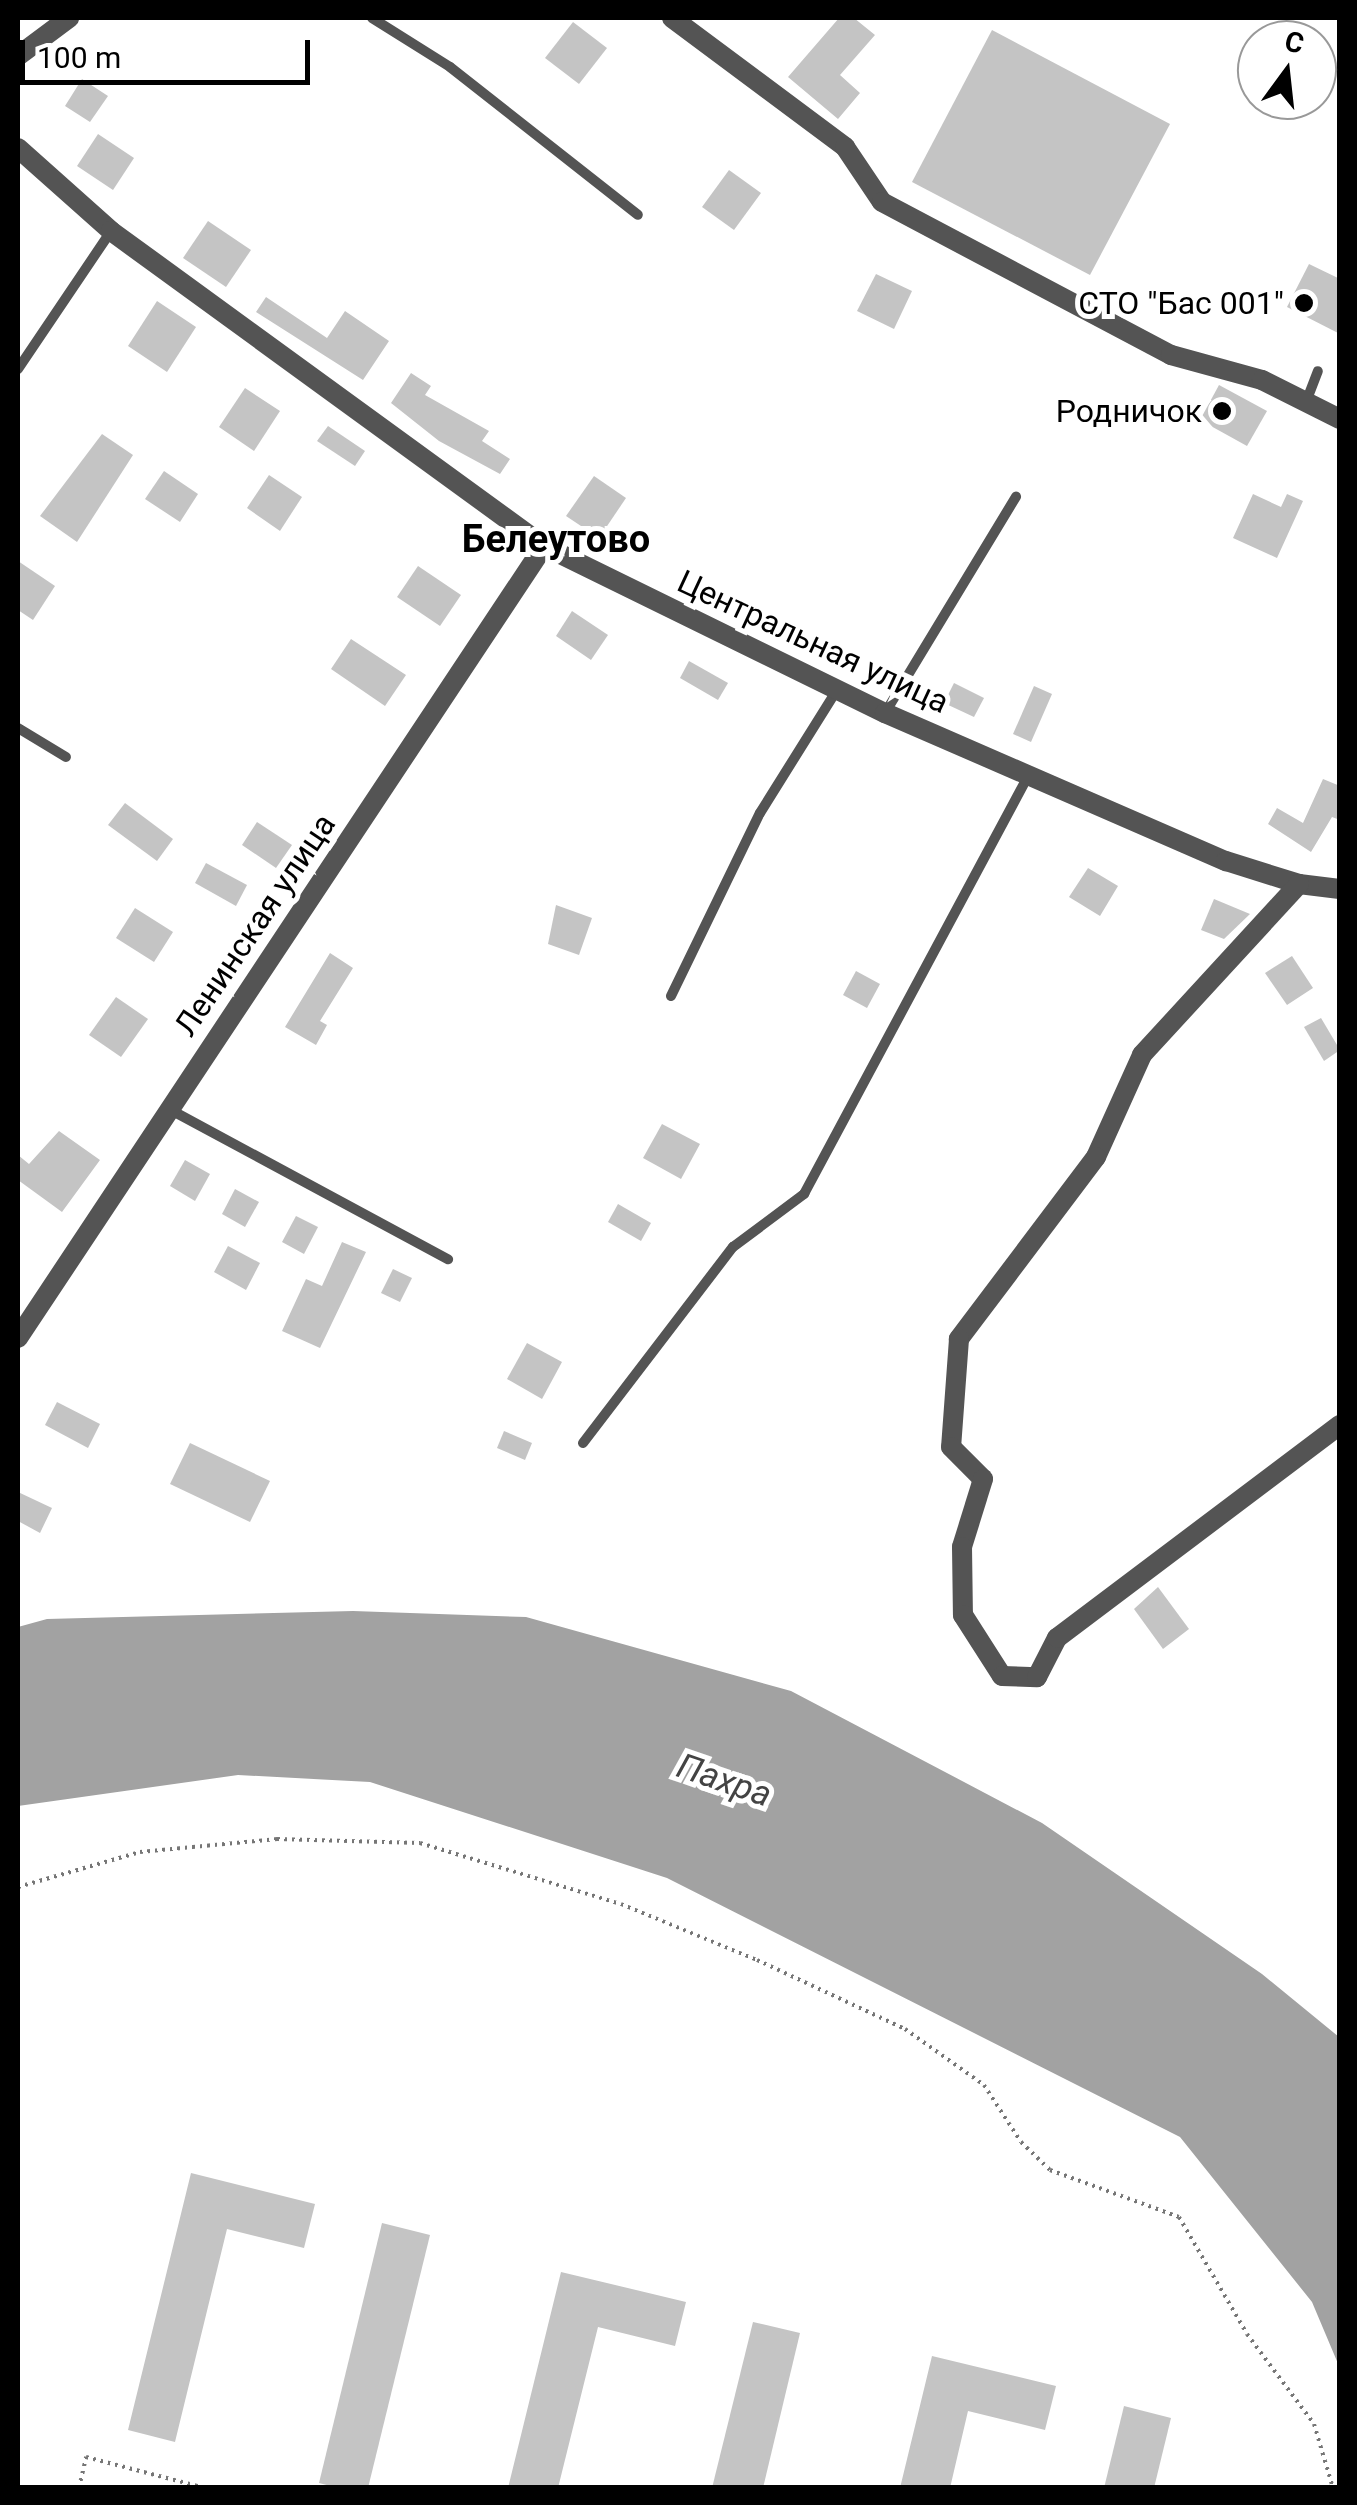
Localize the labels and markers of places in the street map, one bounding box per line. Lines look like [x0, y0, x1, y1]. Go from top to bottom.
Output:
place label: СТО "Бас 001" [1078, 284, 1284, 322]
marker: СТО "Бас 001" [1293, 292, 1315, 314]
place label: Родничок [1056, 392, 1202, 430]
marker: Родничок [1211, 400, 1233, 422]

